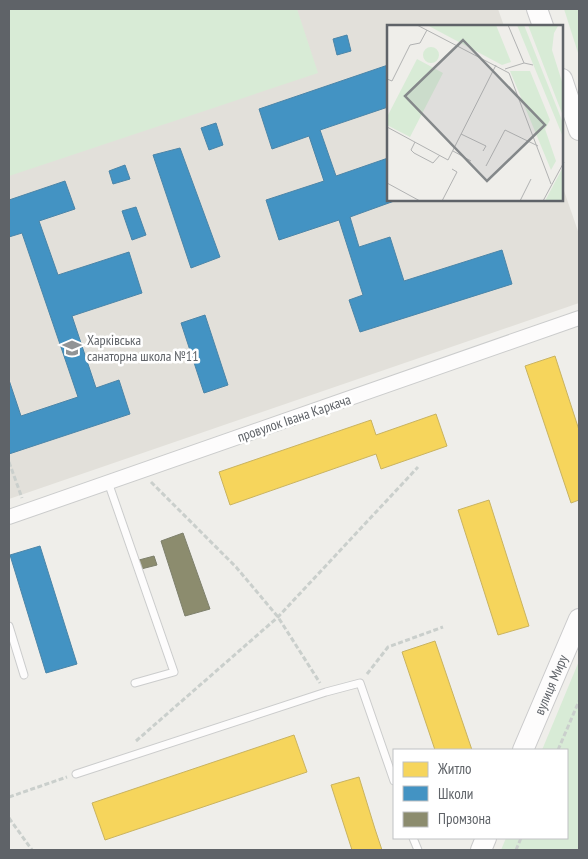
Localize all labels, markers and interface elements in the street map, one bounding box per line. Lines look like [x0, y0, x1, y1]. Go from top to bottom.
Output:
inset map [387, 25, 563, 201]
place label: Харківська санаторна школа №11 [87, 331, 198, 365]
school or university icon: Харківська санаторна школа №11 [61, 337, 83, 359]
street label: провулок Івана Каркача [235, 390, 353, 446]
street label: вулиця Миру [530, 651, 572, 717]
legend [393, 749, 568, 839]
text: Житло [437, 759, 472, 778]
text: Школи [438, 784, 473, 803]
text: Промзона [438, 809, 491, 828]

